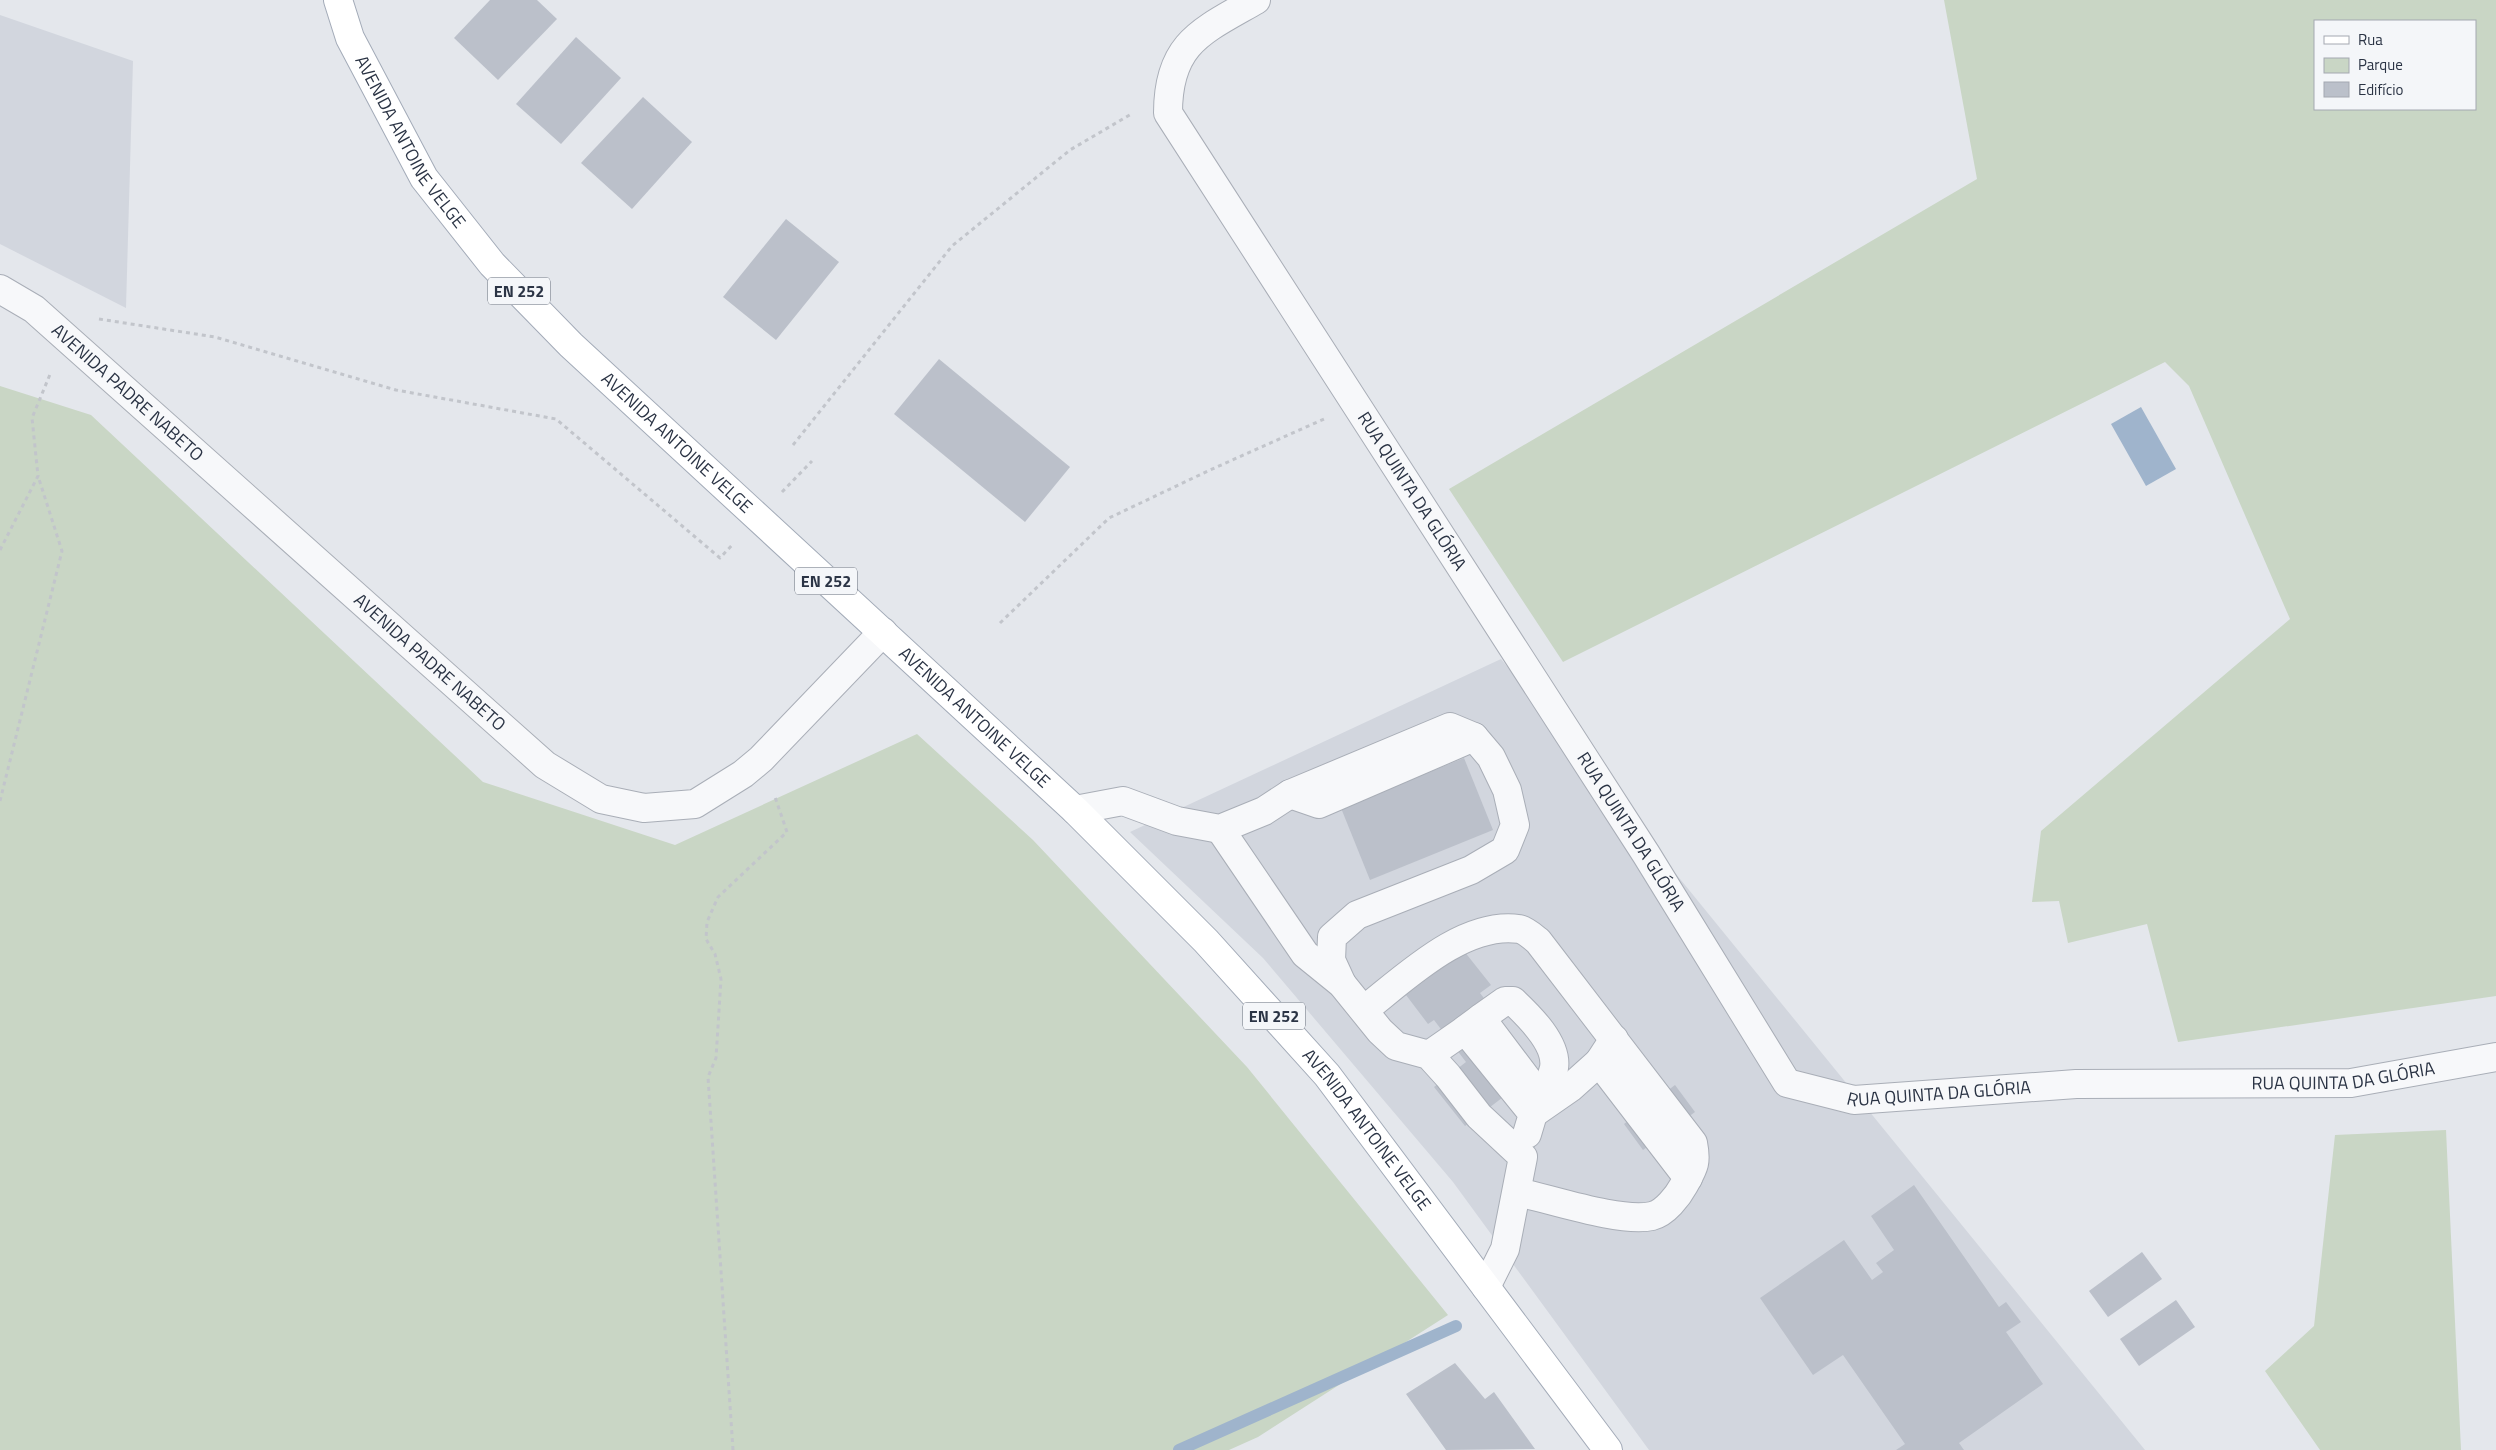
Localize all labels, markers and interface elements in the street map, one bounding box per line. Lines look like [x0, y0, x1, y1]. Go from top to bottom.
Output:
legend [2314, 20, 2476, 110]
text: Rua [2358, 28, 2383, 51]
street label: AVENIDA ANTOINE VELGE [348, 50, 473, 234]
text: Parque [2358, 53, 2403, 76]
text: Edifício [2358, 78, 2403, 101]
road number: EN 252 [488, 278, 550, 304]
street label: AVENIDA PADRE NABETO [46, 317, 210, 467]
street label: AVENIDA ANTOINE VELGE [595, 365, 759, 519]
street label: RUA QUINTA DA GLÓRIA [1351, 406, 1474, 576]
road number: EN 252 [795, 568, 857, 594]
street label: AVENIDA PADRE NABETO [348, 587, 512, 737]
street label: AVENIDA ANTOINE VELGE [893, 640, 1057, 794]
street label: RUA QUINTA DA GLÓRIA [1571, 747, 1692, 917]
road number: EN 252 [1243, 1002, 1305, 1030]
street label: AVENIDA ANTOINE VELGE [1296, 1042, 1438, 1216]
street label: RUA QUINTA DA GLÓRIA [2251, 1054, 2437, 1096]
street label: RUA QUINTA DA GLÓRIA [1844, 1073, 2032, 1114]

